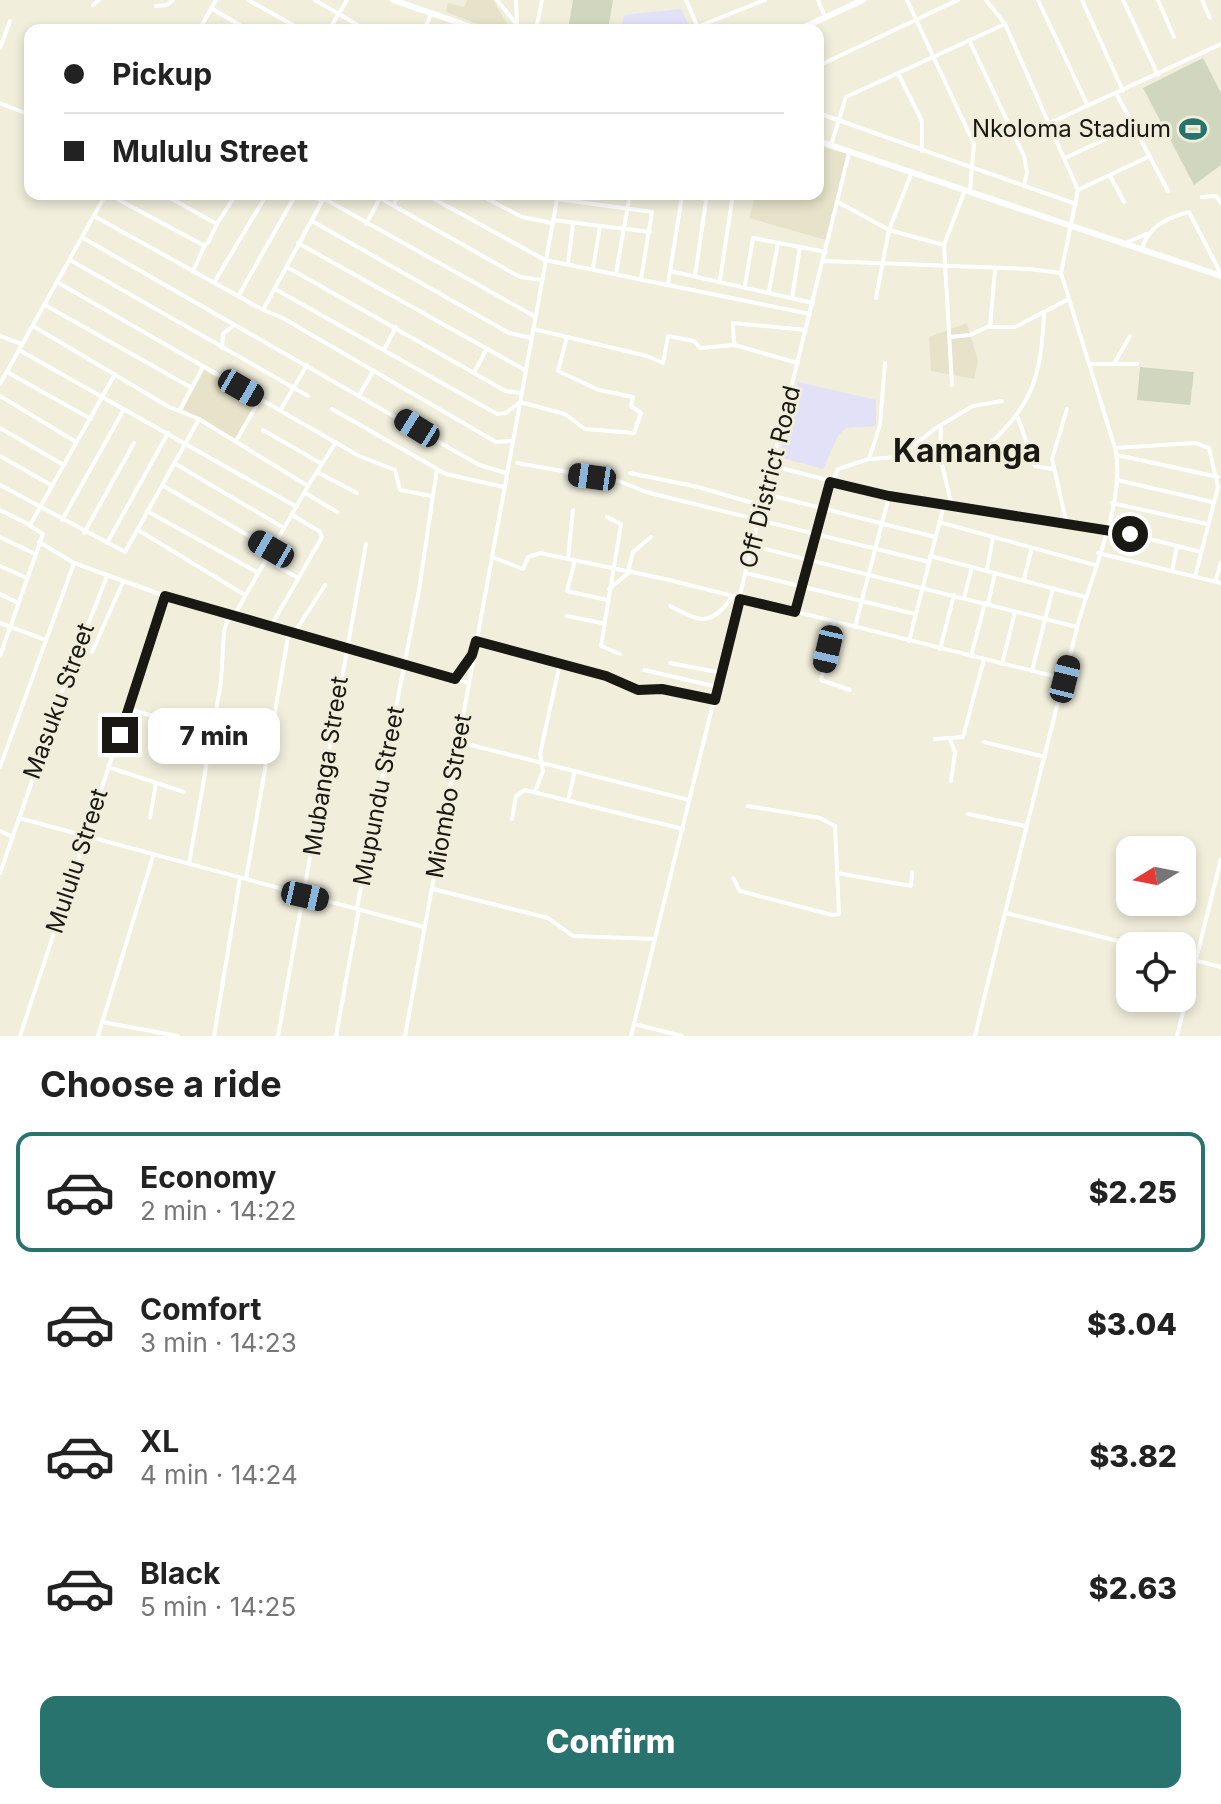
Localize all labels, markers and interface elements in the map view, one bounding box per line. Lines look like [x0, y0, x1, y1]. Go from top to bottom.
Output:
text: Pickup [112, 56, 212, 92]
place label: Nkoloma Stadium [972, 114, 1171, 143]
sports icon: Nkoloma Stadium [1178, 114, 1208, 144]
text: Mululu Street [112, 133, 308, 169]
car [214, 366, 268, 410]
street label: Off District Road [733, 383, 806, 571]
car [390, 405, 444, 451]
district label: Kamanga [893, 431, 1041, 470]
car [567, 462, 617, 492]
route start [1112, 516, 1148, 552]
car [244, 527, 298, 571]
street label: Masuku Street [17, 619, 100, 783]
car [811, 623, 845, 675]
car [1048, 653, 1082, 705]
street label: Mubanga Street [297, 674, 354, 858]
street label: Mupundu Street [347, 704, 410, 888]
callout: 7 min [148, 707, 280, 763]
street label: Miombo Street [420, 711, 477, 880]
route end [102, 717, 138, 753]
text: 7 min [180, 720, 248, 751]
street label: Mululu Street [40, 785, 114, 937]
north arrow [1116, 836, 1196, 916]
map controls [1116, 836, 1196, 1012]
car [279, 879, 331, 913]
button: locate [1116, 932, 1196, 1012]
text: Choose a ride [40, 1062, 282, 1106]
icon: car [44, 1156, 116, 1228]
text: Economy [140, 1159, 276, 1195]
text: $2.25 [1089, 1174, 1177, 1210]
text: 2 min · 14:22 [140, 1195, 296, 1226]
icon: car [44, 1288, 116, 1360]
text: Comfort [140, 1291, 261, 1327]
text: $3.04 [1087, 1306, 1177, 1342]
text: 3 min · 14:23 [140, 1327, 297, 1358]
icon: car [44, 1420, 116, 1492]
text: XL [140, 1423, 179, 1459]
text: $3.82 [1089, 1438, 1177, 1474]
text: 4 min · 14:24 [140, 1459, 298, 1490]
icon: car [44, 1552, 116, 1624]
text: Black [140, 1555, 220, 1591]
text: $2.63 [1089, 1570, 1177, 1606]
text: 5 min · 14:25 [140, 1591, 296, 1622]
button: Confirm [40, 1696, 1181, 1788]

